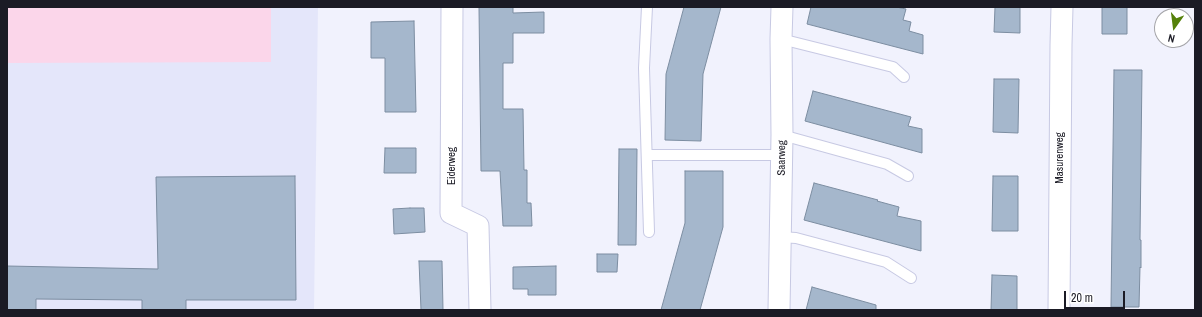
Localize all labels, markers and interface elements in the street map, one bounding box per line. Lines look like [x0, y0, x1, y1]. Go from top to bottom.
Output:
north arrow [1154, 8, 1194, 48]
text: N [1166, 31, 1176, 46]
street label: Masurenweg [1053, 132, 1067, 184]
street label: Saarweg [775, 140, 789, 176]
street label: Eiderweg [445, 147, 459, 185]
scale bar [1066, 283, 1127, 309]
text: 20 m [1071, 290, 1093, 306]

